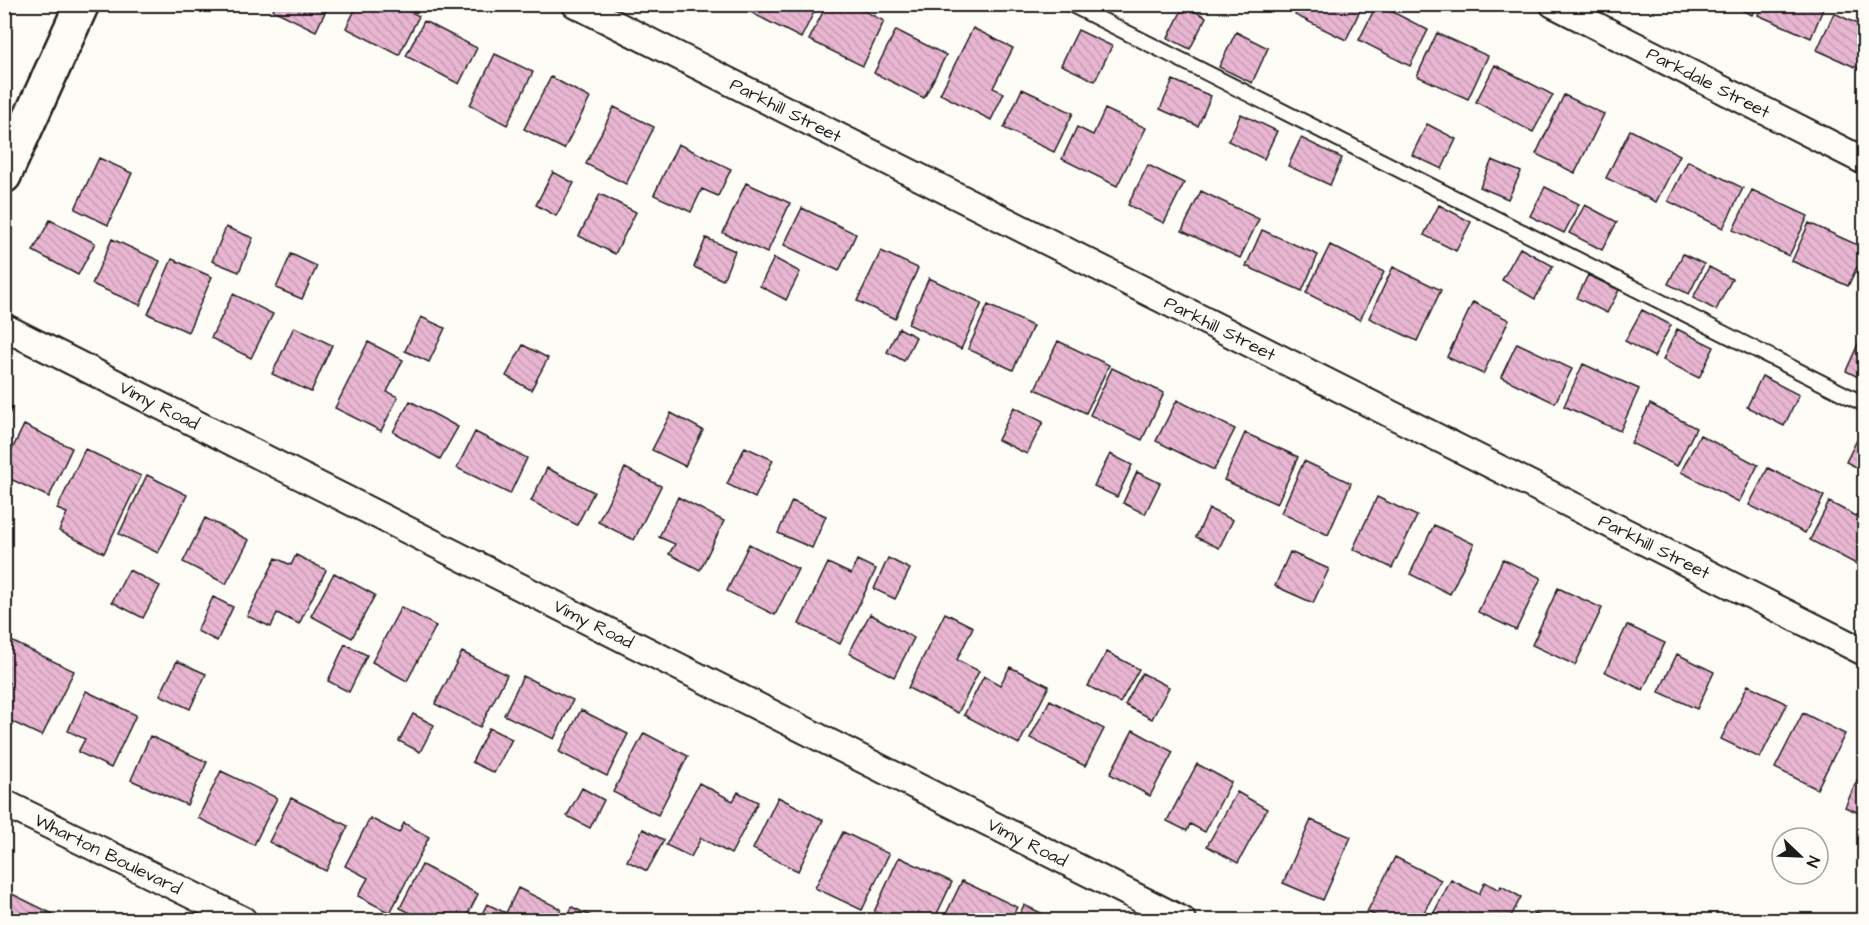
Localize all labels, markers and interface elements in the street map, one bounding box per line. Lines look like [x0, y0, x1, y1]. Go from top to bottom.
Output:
street label: Parkdale Street [1642, 41, 1775, 125]
street label: Parkhill Street [726, 72, 846, 149]
street label: Parkhill Street [1160, 290, 1281, 368]
street label: Vimy Road [115, 375, 203, 436]
street label: Parkhill Street [1594, 509, 1715, 586]
street label: Vimy Road [549, 594, 638, 655]
street label: Wharton Boulevard [30, 808, 186, 901]
street label: Vimy Road [983, 812, 1072, 873]
north arrow [1770, 826, 1830, 886]
text: N [1801, 853, 1825, 870]

